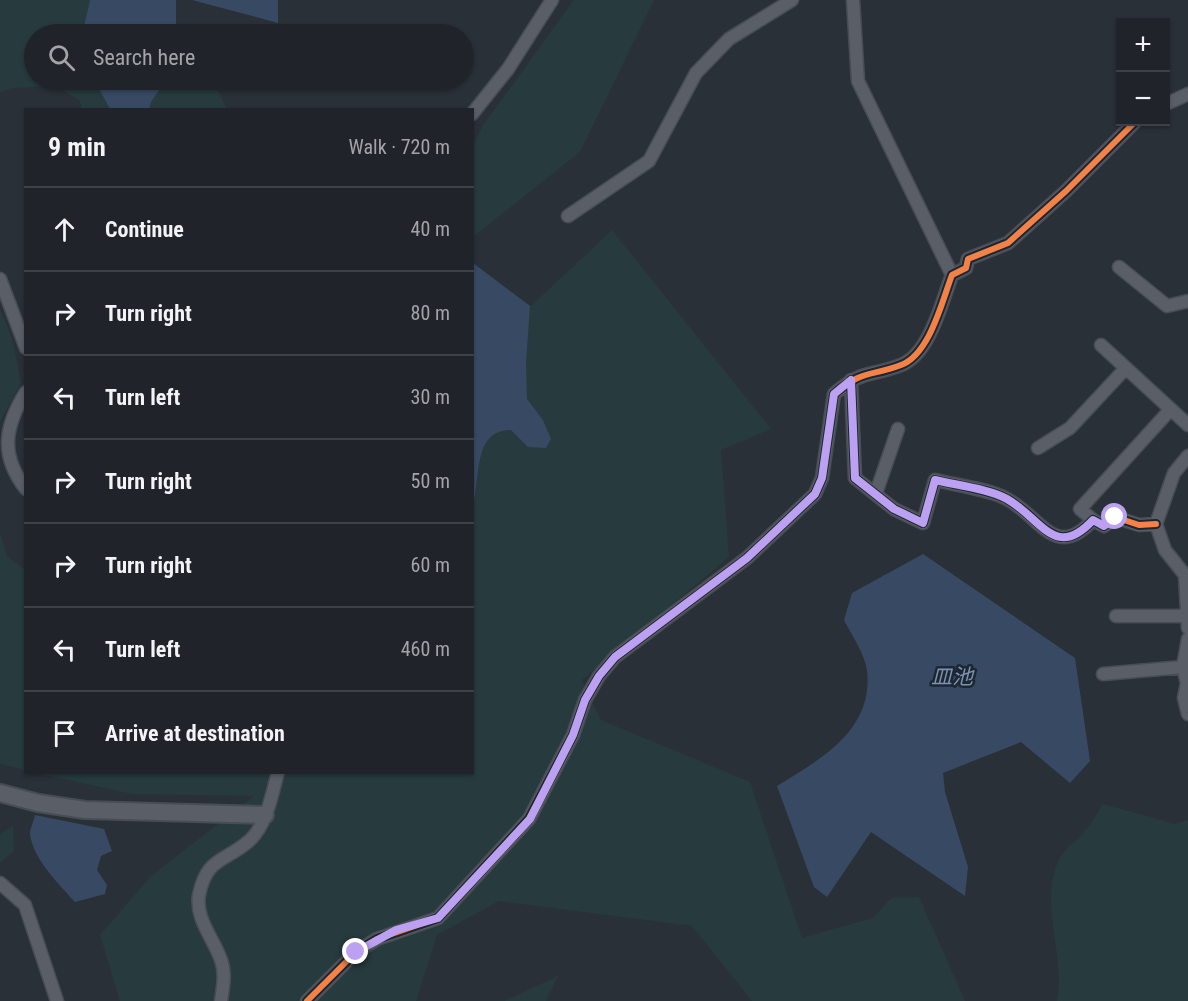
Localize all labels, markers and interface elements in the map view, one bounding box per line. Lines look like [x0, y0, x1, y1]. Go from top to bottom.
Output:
map controls [1116, 18, 1170, 126]
button: + [1116, 18, 1170, 72]
search box [24, 24, 474, 90]
icon: search [45, 41, 78, 74]
text: Search here [93, 45, 195, 70]
button: − [1116, 72, 1170, 126]
text: 9 min [48, 132, 106, 162]
text: Walk · 720 m [349, 135, 450, 159]
icon: ahead [48, 213, 81, 246]
text: Continue [105, 217, 184, 242]
text: 40 m [411, 217, 450, 241]
icon: right [48, 297, 81, 330]
text: Turn right [105, 301, 192, 326]
text: 80 m [411, 301, 450, 325]
icon: left [48, 381, 81, 414]
text: Turn left [105, 385, 180, 410]
text: 30 m [411, 385, 450, 409]
icon: right [48, 465, 81, 498]
text: Turn right [105, 469, 192, 494]
text: 50 m [411, 469, 450, 493]
route start [1101, 503, 1127, 529]
icon: right [48, 549, 81, 582]
text: Turn right [105, 553, 192, 578]
text: 60 m [411, 553, 450, 577]
icon: left [48, 633, 81, 666]
text: Turn left [105, 637, 180, 662]
text: 460 m [401, 637, 450, 661]
water label: 皿池 [931, 665, 975, 689]
icon: arrive [48, 717, 81, 750]
text: Arrive at destination [105, 721, 285, 746]
route end [342, 938, 368, 964]

